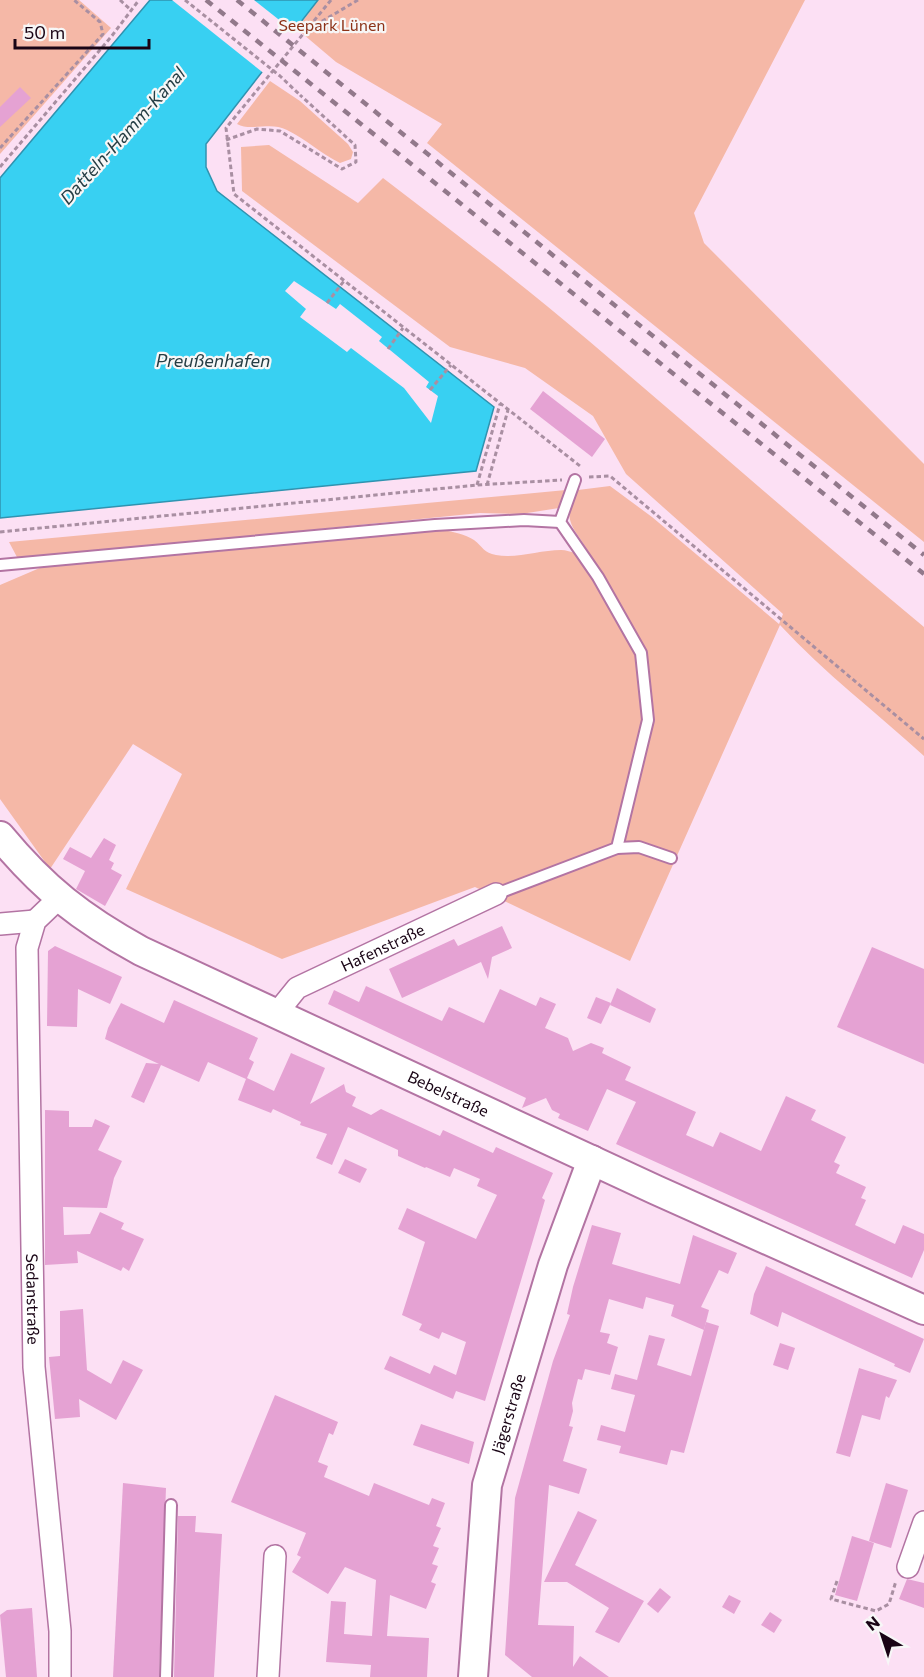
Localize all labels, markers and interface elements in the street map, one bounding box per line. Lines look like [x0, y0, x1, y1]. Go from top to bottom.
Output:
scale bar [15, 12, 148, 50]
park label: Seepark Lünen [278, 15, 386, 34]
text: 50 m [24, 21, 65, 43]
water label: Datteln-Hamm-Kanal [55, 62, 190, 208]
water label: Preußenhafen [156, 349, 270, 371]
street label: Hafenstraße [337, 919, 427, 975]
street label: Bebelstraße [405, 1066, 492, 1120]
street label: Sedanstraße [23, 1253, 44, 1345]
street label: Jägerstraße [487, 1371, 529, 1456]
north arrow [852, 1605, 912, 1665]
text: N [862, 1612, 883, 1634]

